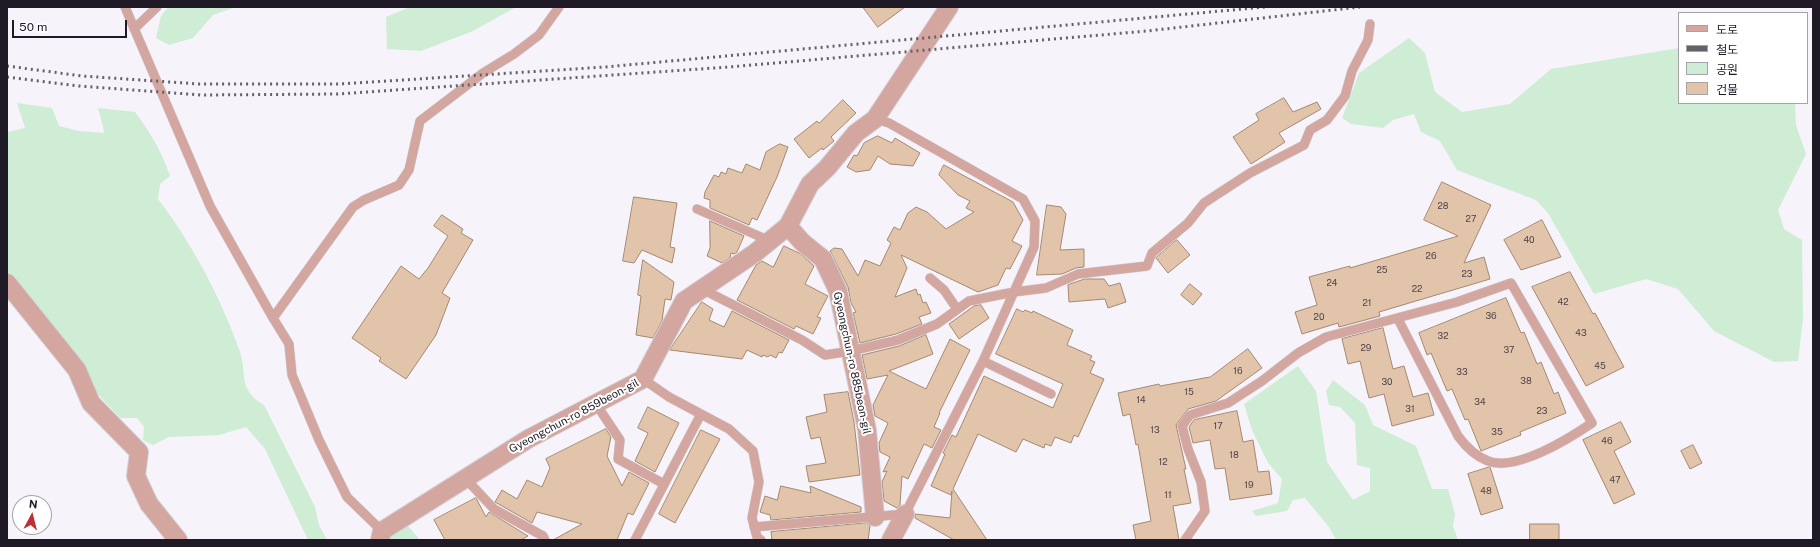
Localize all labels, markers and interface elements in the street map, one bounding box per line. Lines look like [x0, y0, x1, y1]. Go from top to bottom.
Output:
scale bar [14, 12, 129, 38]
legend [1678, 12, 1808, 104]
text: 50 m [19, 20, 47, 34]
text: 도로 [1716, 23, 1738, 37]
text: 철도 [1716, 43, 1738, 57]
text: 공원 [1716, 63, 1738, 77]
text: 건물 [1716, 83, 1738, 97]
house number: 28 [1437, 201, 1449, 211]
house number: 27 [1466, 214, 1476, 224]
house number: 40 [1523, 235, 1535, 245]
house number: 26 [1426, 251, 1436, 261]
house number: 25 [1376, 265, 1388, 275]
house number: 23 [1461, 269, 1473, 279]
house number: 24 [1326, 278, 1338, 288]
house number: 22 [1412, 284, 1422, 294]
street label: Gyeongchun-ro 885beon-gil [830, 291, 874, 435]
house number: 42 [1557, 297, 1569, 307]
house number: 21 [1362, 298, 1372, 308]
house number: 36 [1485, 311, 1497, 321]
house number: 20 [1314, 312, 1324, 322]
house number: 43 [1575, 328, 1587, 338]
house number: 32 [1437, 331, 1449, 341]
house number: 29 [1361, 343, 1371, 353]
house number: 37 [1504, 345, 1514, 355]
house number: 45 [1594, 361, 1606, 371]
house number: 16 [1233, 366, 1243, 376]
house number: 33 [1456, 367, 1468, 377]
street label: Gyeongchun-ro 859beon-gil [507, 376, 641, 456]
house number: 38 [1520, 376, 1532, 386]
house number: 30 [1381, 377, 1393, 387]
house number: 15 [1184, 387, 1194, 397]
house number: 14 [1136, 395, 1146, 405]
house number: 34 [1474, 397, 1486, 407]
house number: 31 [1405, 404, 1415, 414]
house number: 23 [1536, 406, 1548, 416]
house number: 17 [1213, 421, 1223, 431]
house number: 13 [1150, 425, 1160, 435]
house number: 35 [1491, 427, 1503, 437]
house number: 46 [1601, 436, 1613, 446]
house number: 18 [1229, 450, 1239, 460]
house number: 12 [1158, 457, 1168, 467]
house number: 47 [1609, 475, 1621, 485]
house number: 19 [1244, 480, 1254, 490]
house number: 48 [1480, 486, 1492, 496]
house number: 11 [1164, 490, 1172, 500]
north arrow [12, 495, 52, 535]
text: N [28, 498, 38, 511]

